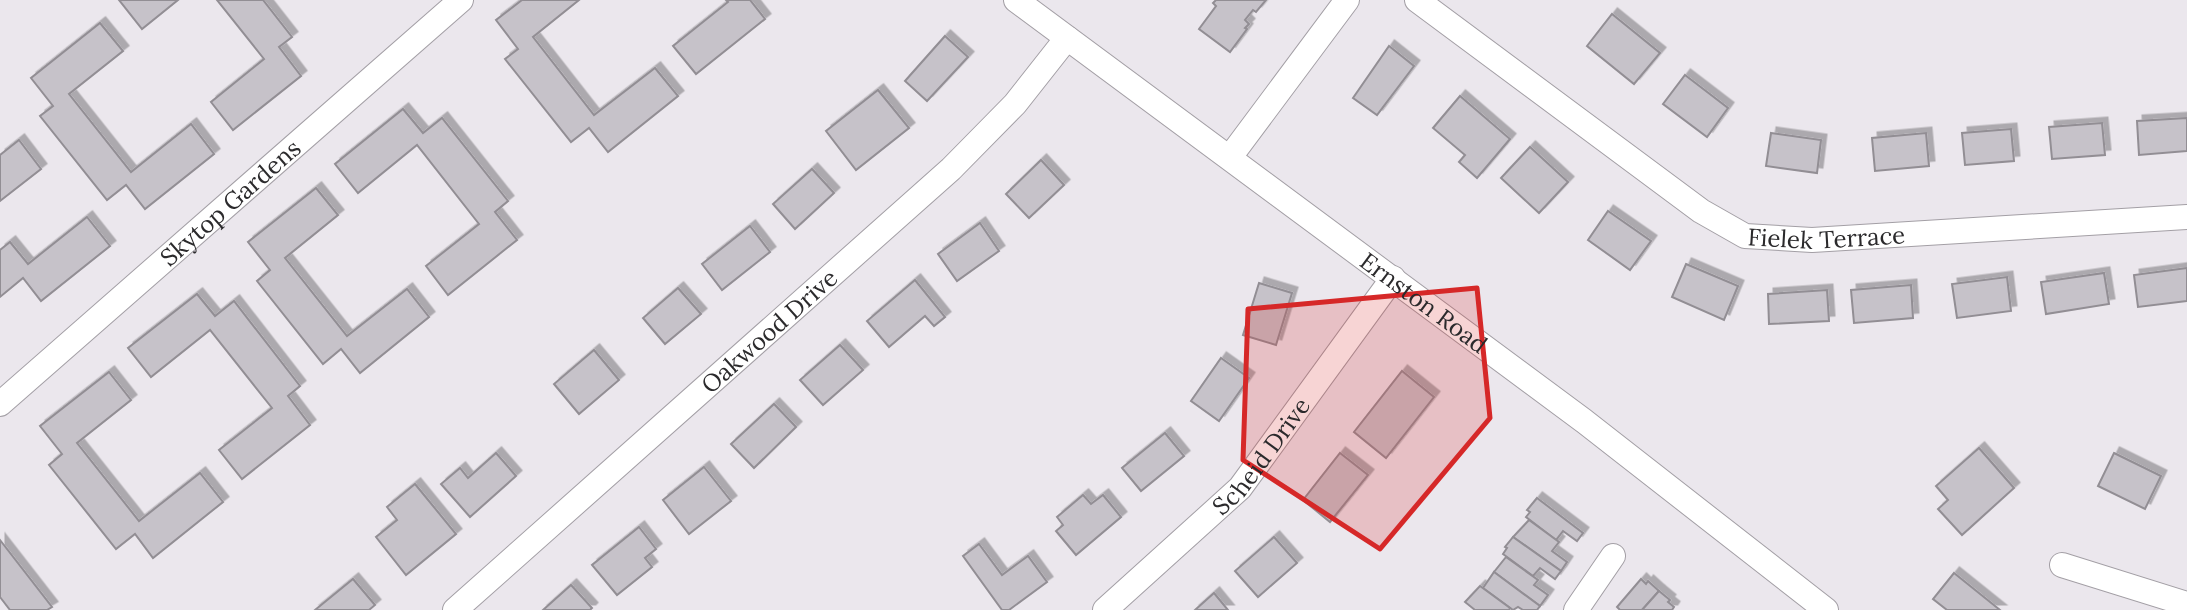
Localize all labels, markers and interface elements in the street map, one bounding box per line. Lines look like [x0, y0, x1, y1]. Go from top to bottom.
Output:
street label: Skytop Gardens [153, 132, 307, 272]
street label: Fielek Terrace [1747, 219, 1906, 256]
street label: Ernston Road [1354, 245, 1494, 360]
street label: Oakwood Drive [694, 262, 843, 400]
street label: Scheid Drive [1205, 391, 1317, 521]

